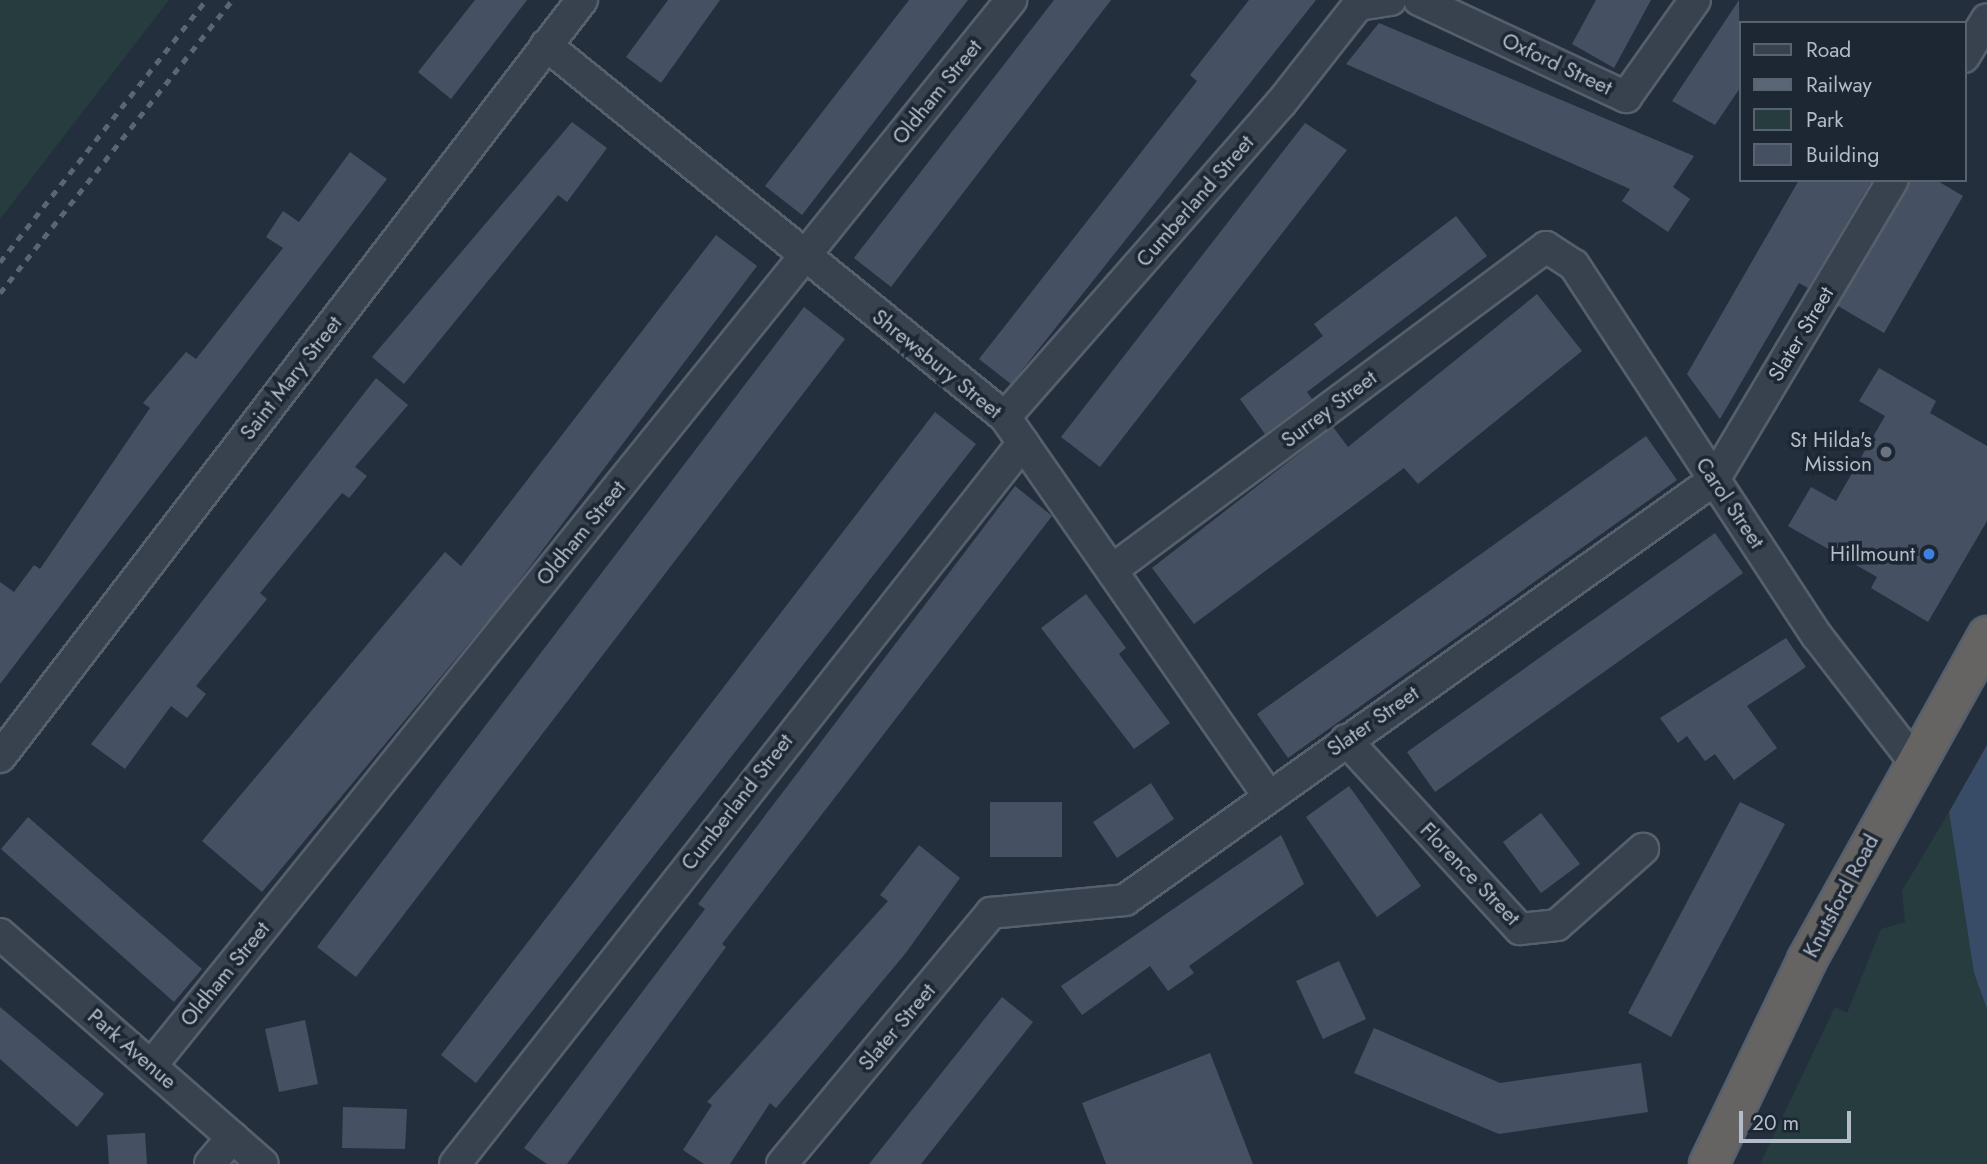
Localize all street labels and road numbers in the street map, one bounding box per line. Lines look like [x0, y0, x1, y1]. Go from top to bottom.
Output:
street label: Oxford Street [1498, 28, 1616, 100]
street label: Oldham Street [887, 35, 987, 149]
street label: Cumberland Street [1131, 130, 1259, 272]
street label: Slater Street [1763, 282, 1839, 386]
street label: Shrewsbury Street [867, 304, 1007, 424]
street label: Saint Mary Street [235, 311, 347, 445]
street label: Surrey Street [1276, 365, 1382, 453]
street label: Carol Street [1690, 453, 1770, 553]
street label: Oldham Street [531, 476, 631, 590]
street label: Slater Street [1322, 680, 1424, 762]
street label: Cumberland Street [676, 729, 798, 875]
street label: Florence Street [1415, 817, 1525, 931]
street label: Knutsford Road [1798, 830, 1884, 962]
street label: Oldham Street [175, 917, 275, 1031]
street label: Slater Street [853, 978, 941, 1076]
street label: Park Avenue [83, 1004, 181, 1094]

